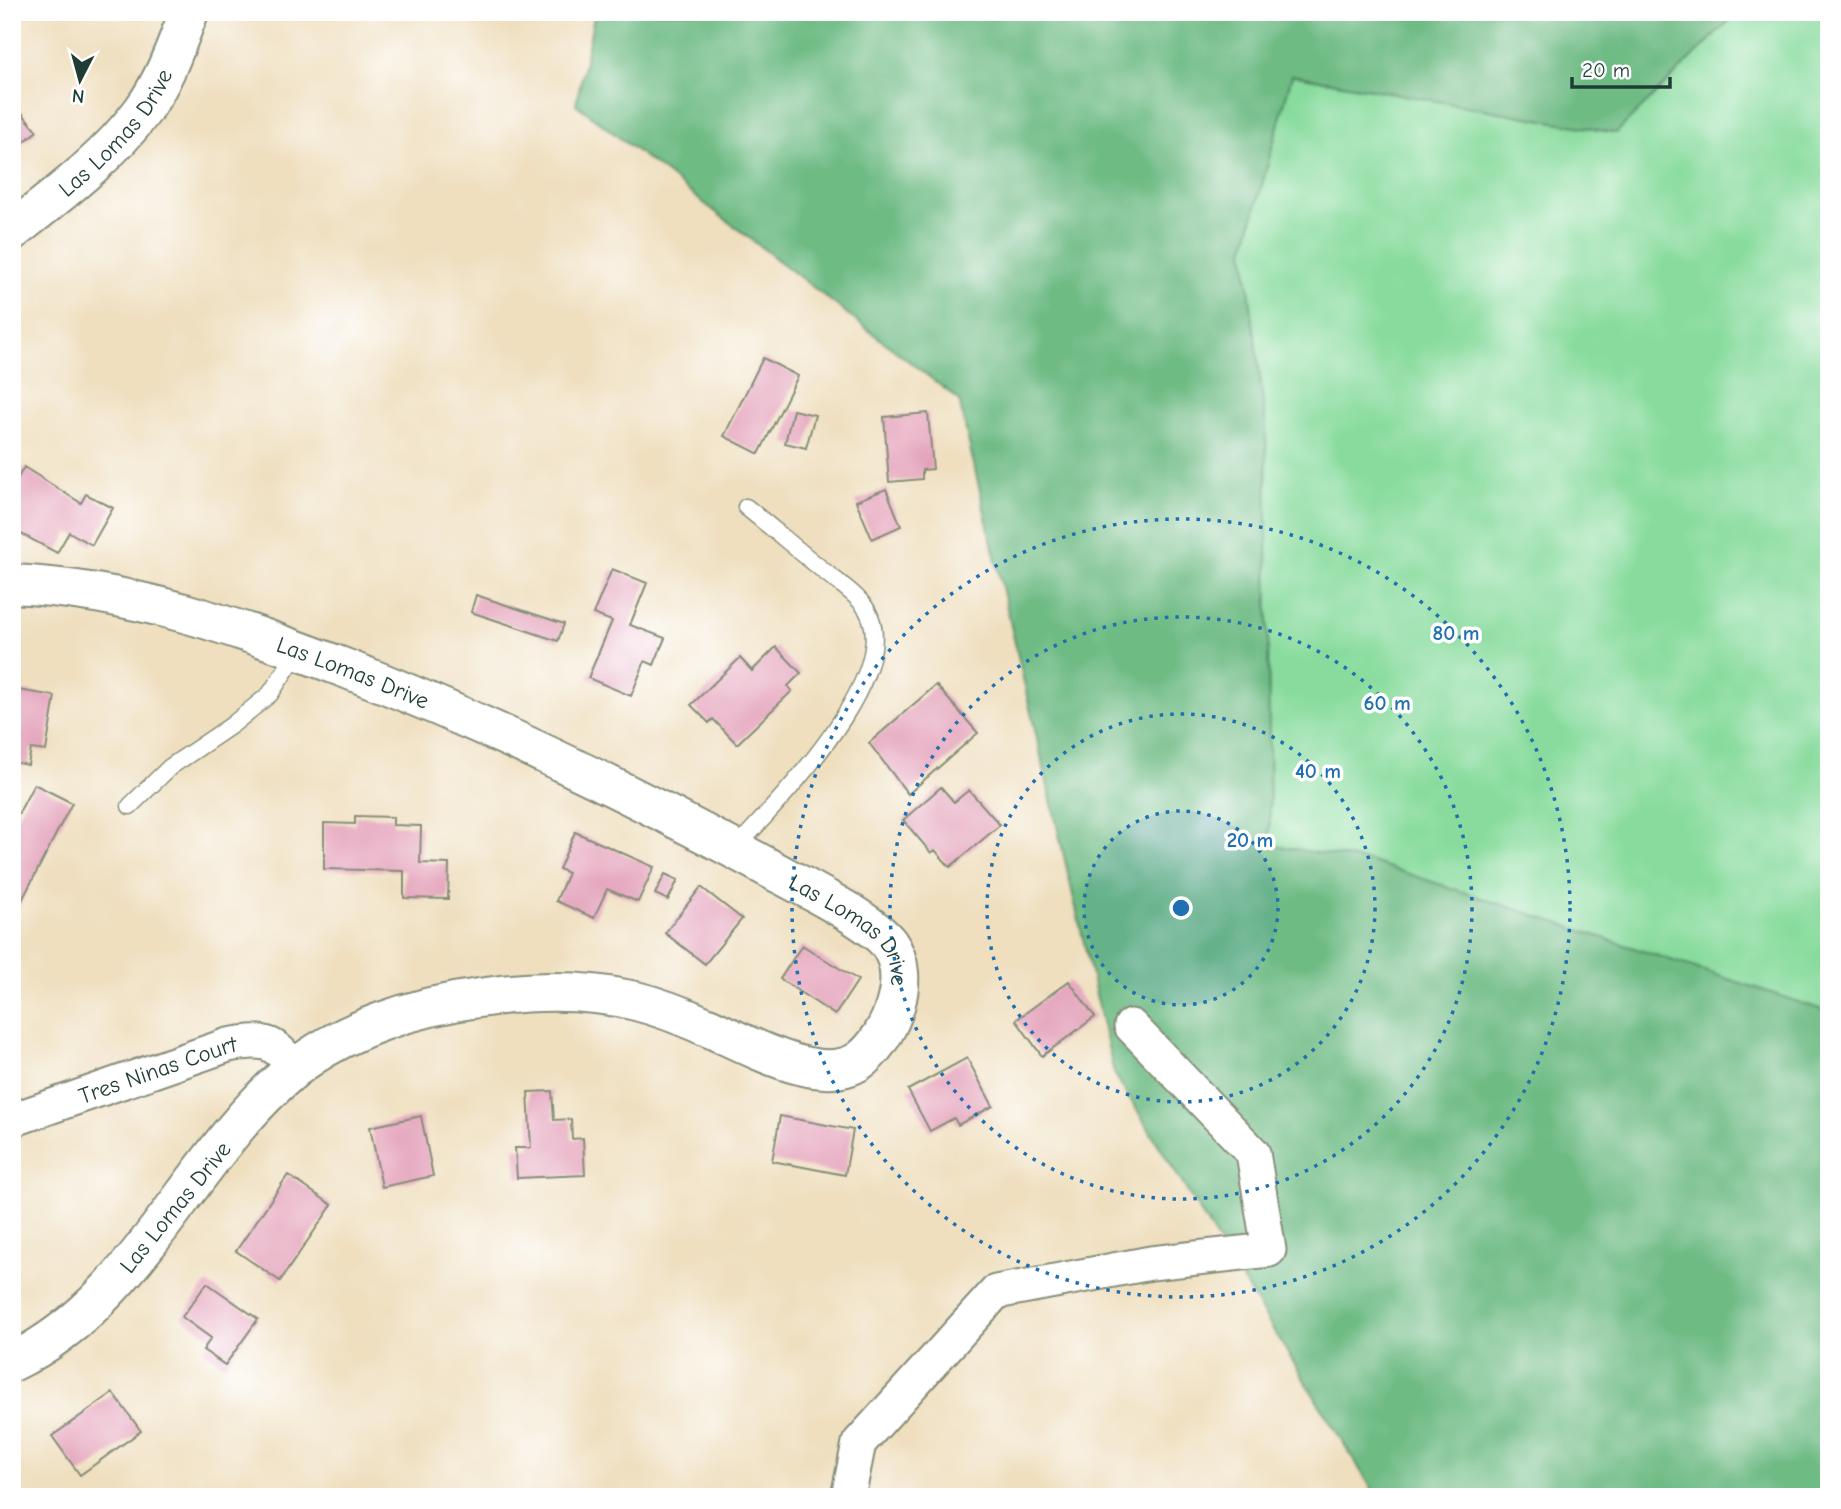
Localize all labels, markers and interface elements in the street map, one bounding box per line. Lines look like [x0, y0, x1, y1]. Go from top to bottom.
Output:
north arrow [46, 46, 116, 116]
scale bar [1572, 46, 1670, 90]
text: 20 m [1582, 58, 1630, 82]
street label: Las Lomas Drive [53, 65, 178, 203]
text: N [71, 84, 86, 107]
text: 80 m [1433, 621, 1479, 645]
street label: Las Lomas Drive [273, 631, 433, 715]
text: 60 m [1363, 691, 1411, 715]
text: 40 m [1295, 759, 1341, 783]
text: 20 m [1227, 828, 1273, 852]
street label: Las Lomas Drive [784, 868, 912, 986]
centre of rings [1169, 896, 1193, 920]
street label: Tres Ninas Court [75, 1031, 240, 1110]
street label: Las Lomas Drive [114, 1136, 237, 1278]

